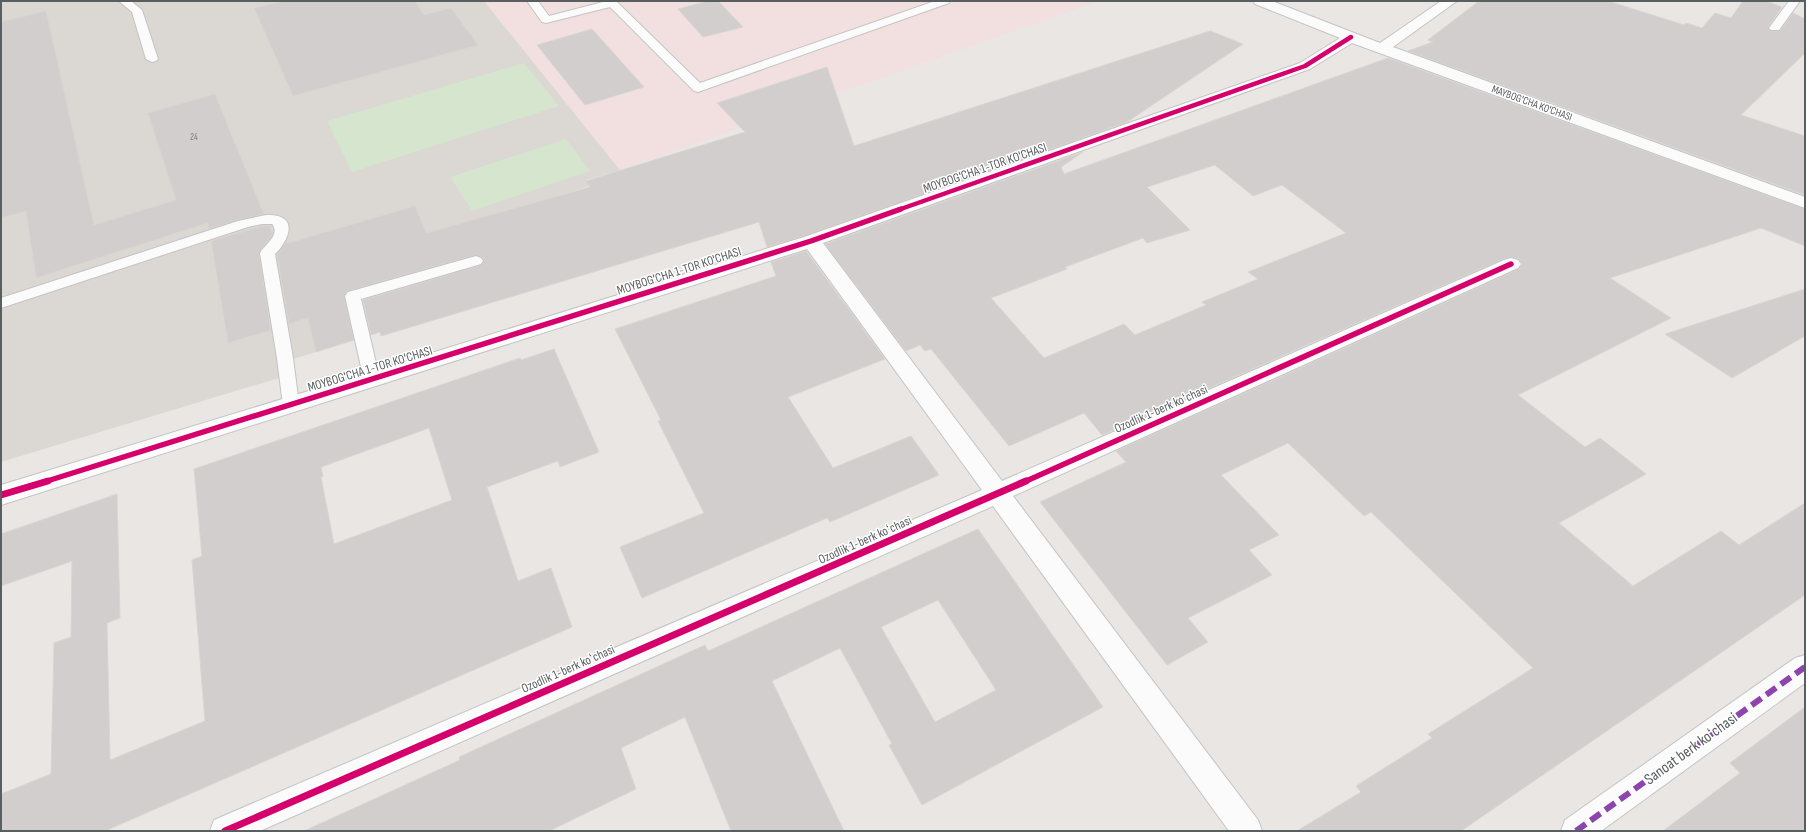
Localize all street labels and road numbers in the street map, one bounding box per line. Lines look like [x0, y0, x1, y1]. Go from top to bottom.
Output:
street label: MAYBOG'CHA KO'CHASI [1490, 82, 1574, 124]
street label: MOYBOG'CHA 1-TOR KO'CHASI [921, 139, 1049, 197]
street label: MOYBOG'CHA 1-TOR KO'CHASI [615, 243, 743, 299]
street label: MOYBOG'CHA 1-TOR KO'CHASI [306, 342, 434, 396]
street label: Ozodlik 1-berk koʻchasi [1112, 381, 1210, 437]
street label: Ozodlik 1-berk koʻchasi [816, 512, 914, 568]
street label: Ozodlik 1-berk koʻchasi [519, 641, 617, 697]
street label: Sanoat berk koʻchasi [1641, 709, 1741, 789]

